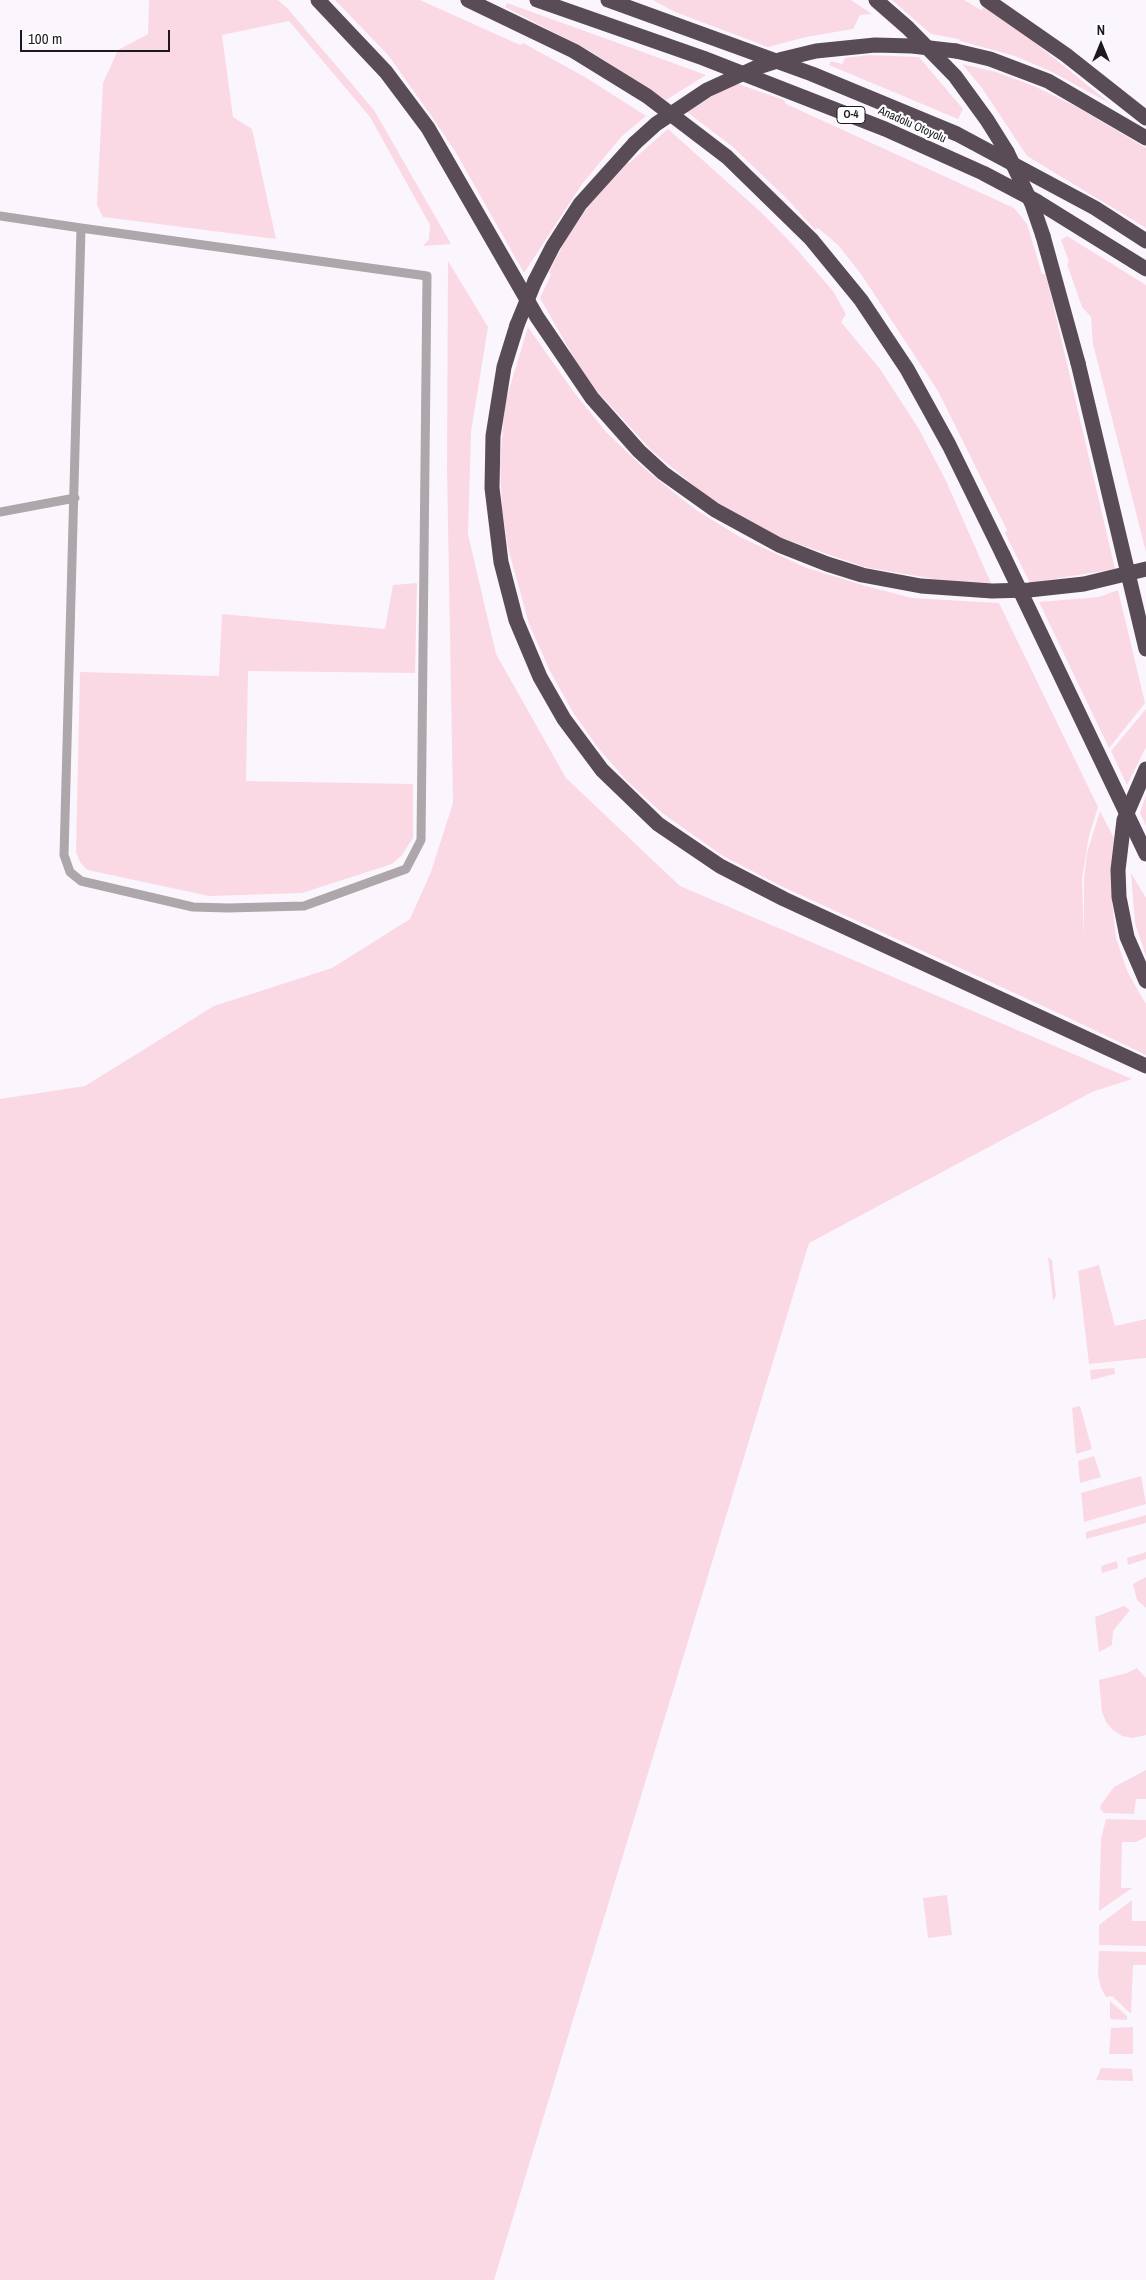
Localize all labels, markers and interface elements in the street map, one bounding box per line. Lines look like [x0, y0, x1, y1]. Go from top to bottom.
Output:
scale bar [22, 20, 172, 52]
north arrow [1076, 20, 1126, 70]
text: N [1097, 21, 1105, 39]
text: 100 m [28, 28, 62, 49]
street label: Anadolu Otoyolu [876, 104, 948, 146]
road number: O-4 [837, 106, 865, 124]

